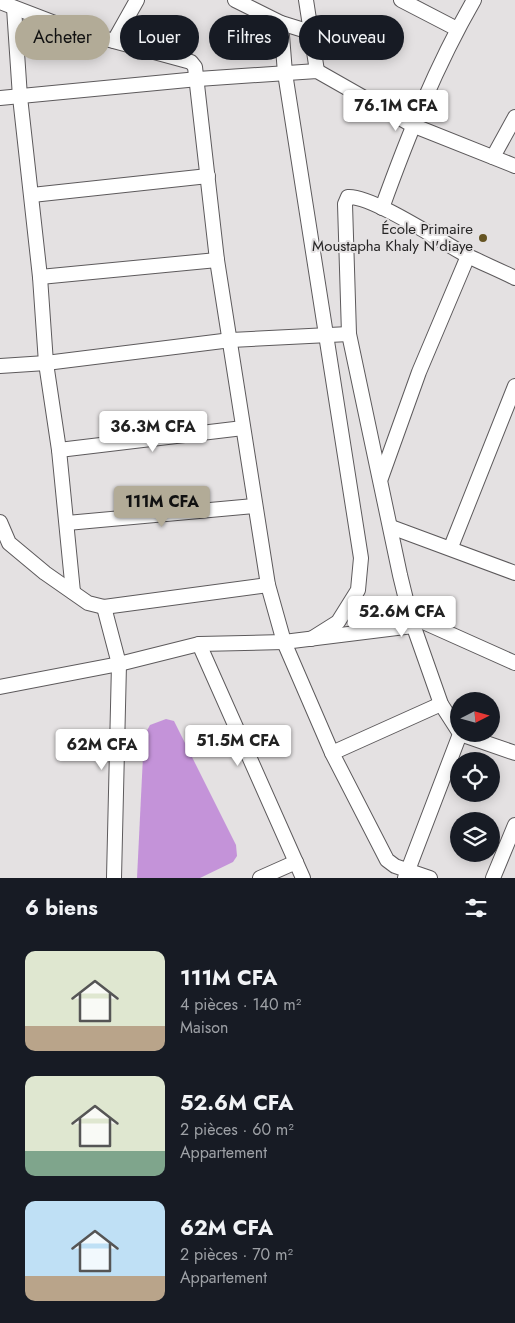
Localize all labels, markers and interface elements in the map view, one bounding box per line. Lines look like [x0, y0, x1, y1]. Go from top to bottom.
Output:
chip: Acheter [15, 15, 110, 60]
chip: Louer [120, 15, 199, 60]
chip: Filtres [209, 15, 289, 60]
chip: Nouveau [299, 15, 404, 60]
pin: 76.1M CFA [339, 90, 453, 132]
text: 76.1M CFA [354, 94, 438, 117]
place label: École Primaire Moustapha Khaly N'diaye [312, 218, 473, 257]
marker: École Primaire Moustapha Khaly N'diaye [477, 232, 489, 244]
pin: 36.3M CFA [96, 410, 210, 453]
text: 36.3M CFA [110, 415, 196, 438]
pin: 111M CFA [110, 486, 214, 528]
text: 111M CFA [125, 490, 199, 513]
pin: 52.6M CFA [345, 596, 459, 638]
text: 52.6M CFA [359, 600, 445, 623]
north arrow [450, 692, 500, 742]
map controls [450, 692, 500, 862]
pin: 51.5M CFA [181, 724, 295, 767]
pin: 62M CFA [56, 728, 148, 771]
text: 51.5M CFA [196, 729, 280, 752]
text: 62M CFA [67, 733, 137, 756]
button: locate [450, 752, 500, 802]
button: layers [450, 812, 500, 862]
text: 6 biens [25, 893, 98, 923]
icon: filters [462, 894, 490, 922]
text: 111M CFA [180, 963, 277, 993]
icon: home [65, 971, 125, 1031]
text: 4 pièces · 140 m² [180, 993, 301, 1016]
text: Maison [180, 1016, 228, 1039]
text: 52.6M CFA [180, 1088, 293, 1118]
icon: home [65, 1096, 125, 1156]
text: 2 pièces · 60 m² [180, 1118, 294, 1141]
text: Appartement [180, 1141, 267, 1164]
text: 62M CFA [180, 1213, 273, 1243]
icon: home [65, 1221, 125, 1281]
text: 2 pièces · 70 m² [180, 1243, 293, 1266]
text: Appartement [180, 1266, 267, 1289]

